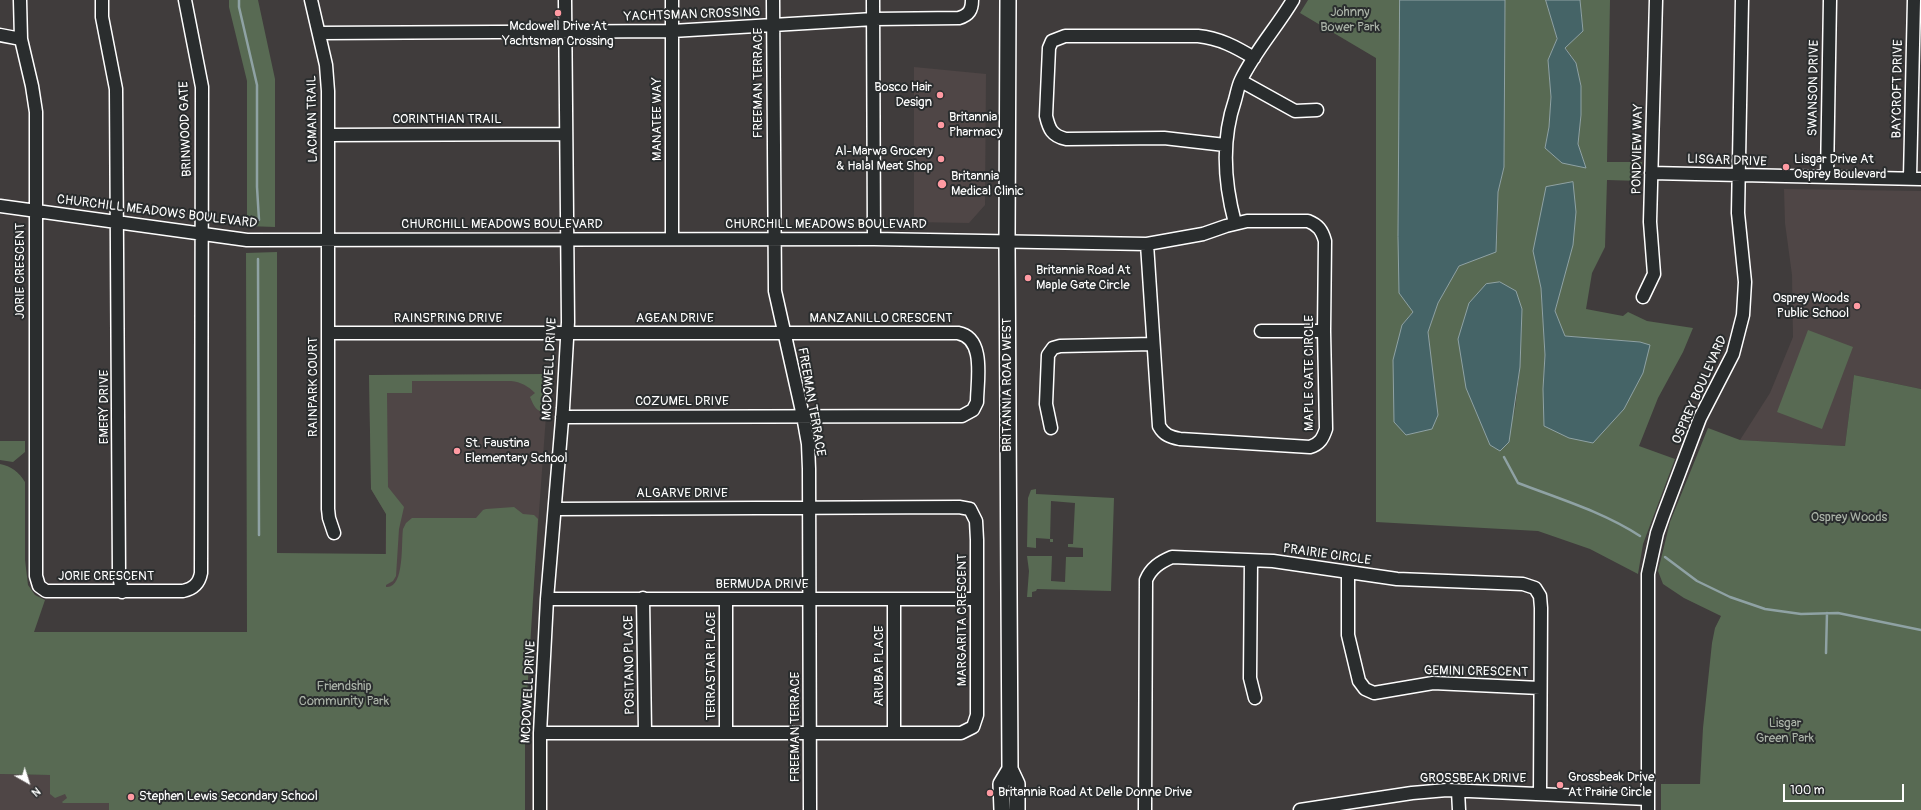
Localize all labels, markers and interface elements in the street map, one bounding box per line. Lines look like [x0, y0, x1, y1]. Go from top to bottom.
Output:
street label: YACHTSMAN CROSSING [624, 5, 760, 25]
park label: Johnny Bower Park [1320, 5, 1380, 36]
marker: Mcdowell Drive At Yachtsman Crossing [553, 8, 563, 18]
place label: Mcdowell Drive At Yachtsman Crossing [502, 19, 614, 50]
street label: FREEMAN TERRACE [751, 28, 767, 138]
street label: BAYCROFT DRIVE [1889, 39, 1907, 139]
street label: SWANSON DRIVE [1805, 40, 1823, 136]
street label: LACMAN TRAIL [304, 75, 322, 163]
street label: MANATEE WAY [650, 77, 666, 161]
place label: Bosco Hair Design [874, 80, 932, 111]
street label: BRINWOOD GATE [177, 81, 195, 177]
marker: Bosco Hair Design [935, 90, 945, 100]
street label: PONDVIEW WAY [1629, 103, 1647, 195]
place label: Britannia Pharmacy [949, 110, 1003, 141]
street label: CORINTHIAN TRAIL [392, 112, 502, 128]
marker: Britannia Pharmacy [936, 120, 946, 130]
place label: Al-Marwa Grocery & Halal Meat Shop [835, 144, 933, 175]
street label: LISGAR DRIVE [1687, 152, 1767, 170]
place label: Lisgar Drive At Osprey Boulevard [1794, 152, 1886, 183]
marker: Al-Marwa Grocery & Halal Meat Shop [936, 154, 946, 164]
marker: Lisgar Drive At Osprey Boulevard [1781, 162, 1791, 172]
place label: Britannia Medical Clinic [951, 169, 1024, 200]
marker: Britannia Medical Clinic [936, 178, 948, 190]
street label: CHURCHILL MEADOWS BOULEVARD [56, 192, 258, 232]
street label: CHURCHILL MEADOWS BOULEVARD [401, 217, 603, 233]
street label: CHURCHILL MEADOWS BOULEVARD [725, 217, 927, 233]
street label: JORIE CRESCENT [13, 223, 29, 319]
place label: Britannia Road At Maple Gate Circle [1036, 263, 1131, 294]
marker: Britannia Road At Maple Gate Circle [1023, 273, 1033, 283]
place label: Osprey Woods Public School [1772, 291, 1849, 322]
marker: Osprey Woods Public School [1852, 301, 1862, 311]
street label: RAINSPRING DRIVE [394, 311, 502, 327]
street label: AGEAN DRIVE [636, 311, 714, 327]
street label: MANZANILLO CRESCENT [809, 311, 953, 327]
street label: MAPLE GATE CIRCLE [1302, 315, 1318, 431]
street label: MCDOWELL DRIVE [540, 317, 560, 421]
street label: BRITANNIA ROAD WEST [1000, 318, 1016, 452]
street label: OSPREY BOULEVARD [1669, 333, 1731, 447]
street label: RAINPARK COURT [306, 337, 322, 437]
street label: FREEMAN TERRACE [794, 346, 828, 458]
street label: EMERY DRIVE [97, 370, 113, 444]
street label: COZUMEL DRIVE [635, 394, 729, 410]
place label: St. Faustina Elementary School [465, 436, 568, 467]
marker: St. Faustina Elementary School [452, 446, 462, 456]
street label: ALGARVE DRIVE [636, 486, 728, 502]
park label: Osprey Woods [1811, 510, 1887, 526]
street label: PRAIRIE CIRCLE [1282, 541, 1372, 569]
street label: MARGARITA CRESCENT [955, 554, 971, 686]
street label: JORIE CRESCENT [58, 569, 154, 585]
street label: BERMUDA DRIVE [716, 577, 808, 593]
street label: TERRASTAR PLACE [704, 612, 720, 720]
street label: POSITANO PLACE [621, 615, 639, 715]
street label: ARUBA PLACE [872, 626, 888, 706]
street label: MCDOWELL DRIVE [519, 640, 539, 744]
street label: GEMINI CRESCENT [1424, 663, 1528, 681]
street label: FREEMAN TERRACE [788, 672, 804, 782]
park label: Friendship Community Park [299, 679, 389, 710]
park label: Lisgar Green Park [1756, 716, 1814, 747]
north arrow [8, 762, 48, 802]
place label: Grossbeak Drive At Prairie Circle [1568, 770, 1654, 801]
street label: GROSSBEAK DRIVE [1420, 771, 1526, 787]
scale bar [1785, 776, 1906, 802]
marker: Grossbeak Drive At Prairie Circle [1555, 780, 1565, 790]
text: 100 m [1790, 783, 1824, 798]
text: N [29, 784, 43, 799]
place label: Britannia Road At Delle Donne Drive [998, 785, 1192, 801]
marker: Britannia Road At Delle Donne Drive [985, 788, 995, 798]
place label: Stephen Lewis Secondary School [139, 789, 318, 805]
marker: Stephen Lewis Secondary School [126, 792, 136, 802]

